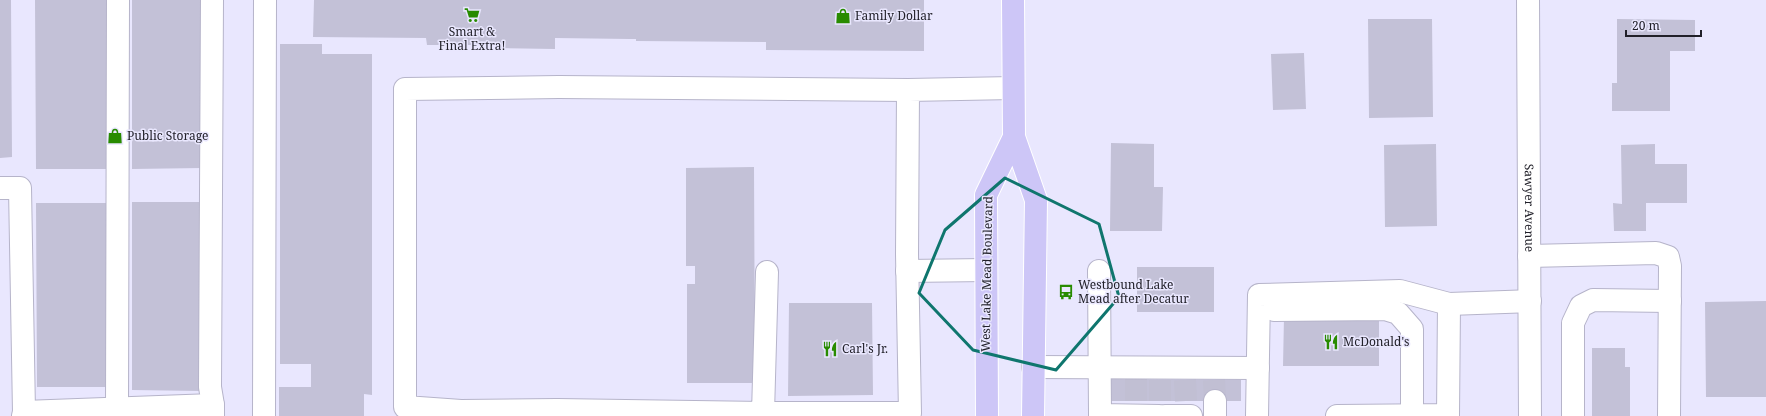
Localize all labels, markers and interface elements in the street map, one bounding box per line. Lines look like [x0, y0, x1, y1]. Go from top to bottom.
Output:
supermarket icon: Smart & Final Extra! [463, 6, 481, 24]
shop icon: Family Dollar [834, 7, 852, 25]
place label: Family Dollar [855, 7, 933, 24]
scale bar [1626, 12, 1701, 38]
text: 20 m [1632, 17, 1660, 34]
place label: Smart & Final Extra! [438, 23, 506, 54]
shop icon: Public Storage [106, 127, 124, 145]
place label: Public Storage [127, 127, 209, 144]
street label: Sawyer Avenue [1521, 164, 1538, 252]
street label: West Lake Mead Boulevard [977, 195, 996, 352]
place label: Westbound Lake Mead after Decatur [1078, 276, 1189, 307]
bus stop icon: Westbound Lake Mead after Decatur [1057, 283, 1075, 301]
restaurant icon: McDonald's [1322, 333, 1340, 351]
place label: McDonald's [1343, 333, 1409, 350]
restaurant icon: Carl's Jr. [821, 340, 839, 358]
place label: Carl's Jr. [842, 340, 888, 357]

